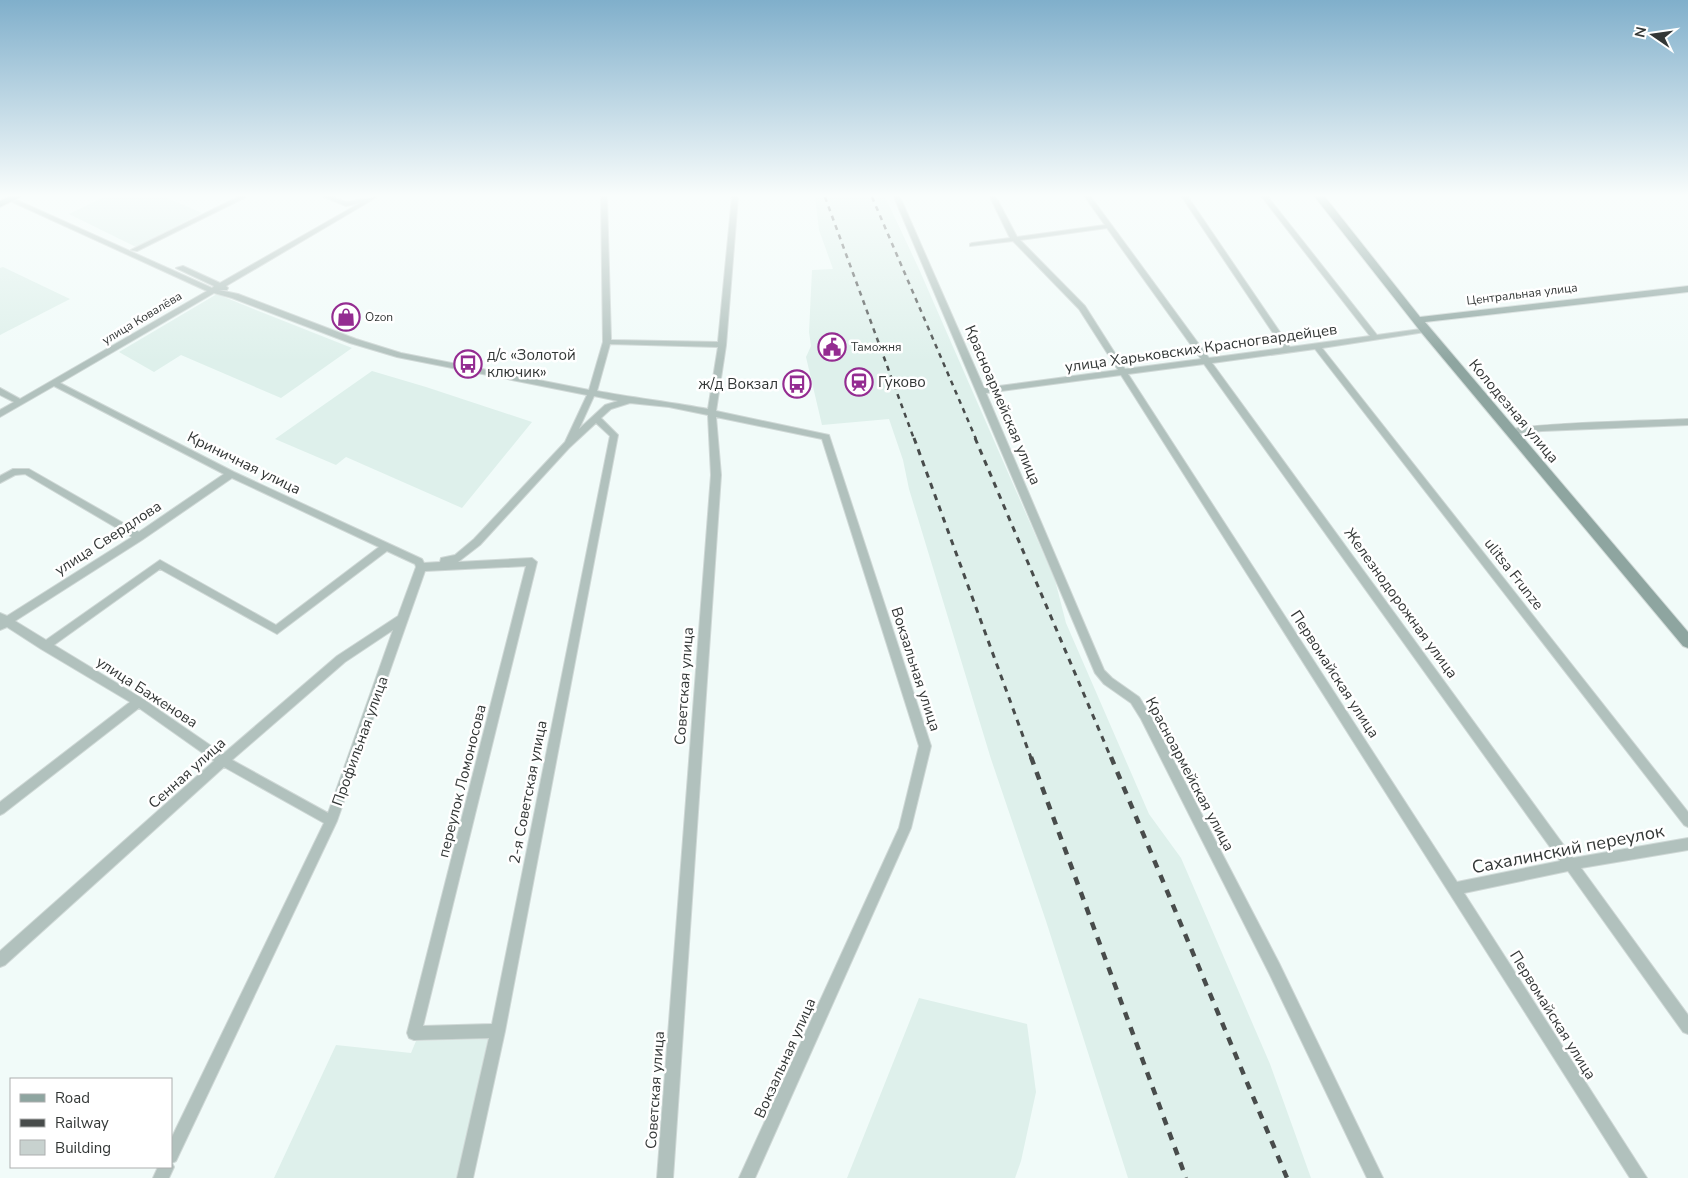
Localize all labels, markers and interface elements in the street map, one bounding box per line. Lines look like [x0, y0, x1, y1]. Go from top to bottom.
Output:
north arrow [1628, 10, 1678, 60]
text: N [1630, 25, 1651, 39]
street label: Центральная улица [1466, 279, 1578, 309]
street label: улица Ковалёва [99, 288, 185, 348]
shop icon: Ozon [331, 302, 361, 332]
place label: Ozon [365, 309, 393, 325]
street label: улица Харьковских Красногвардейцев [1064, 319, 1338, 377]
street label: Красноармейская улица [960, 322, 1046, 488]
public building icon: Таможня [817, 332, 847, 362]
place label: Таможня [851, 339, 901, 355]
place label: д/с «Золотой ключик» [487, 345, 576, 382]
bus stop icon: д/с «Золотой ключик» [453, 349, 483, 379]
street label: Колодезная улица [1465, 355, 1563, 467]
station icon: Гуково [844, 367, 874, 397]
bus stop icon: ж/д Вокзал [782, 369, 812, 399]
place label: Гуково [878, 372, 926, 392]
place label: ж/д Вокзал [699, 374, 778, 394]
street label: Криничная улица [184, 427, 304, 499]
street label: улица Свердлова [51, 496, 165, 580]
street label: Железнодорожная улица [1340, 524, 1462, 682]
street label: ulitsa Frunze [1480, 534, 1548, 614]
street label: Вокзальная улица [886, 604, 946, 734]
street label: Первомайская улица [1286, 606, 1384, 742]
street label: Советская улица [670, 626, 698, 746]
street label: улица Баженова [92, 652, 202, 732]
street label: Профильная улица [327, 673, 393, 809]
street label: Красноармейская улица [1141, 694, 1239, 854]
street label: переулок Ломоносова [433, 702, 491, 860]
street label: 2-я Советская улица [504, 719, 552, 865]
street label: Сенная улица [144, 733, 230, 813]
street label: Сахалинский переулок [1470, 818, 1667, 879]
street label: Первомайская улица [1505, 947, 1601, 1083]
street label: Вокзальная улица [750, 995, 820, 1121]
street label: Советская улица [641, 1030, 669, 1150]
legend [10, 1078, 172, 1168]
text: Road [55, 1088, 90, 1108]
text: Railway [55, 1113, 109, 1133]
text: Building [55, 1138, 111, 1158]

